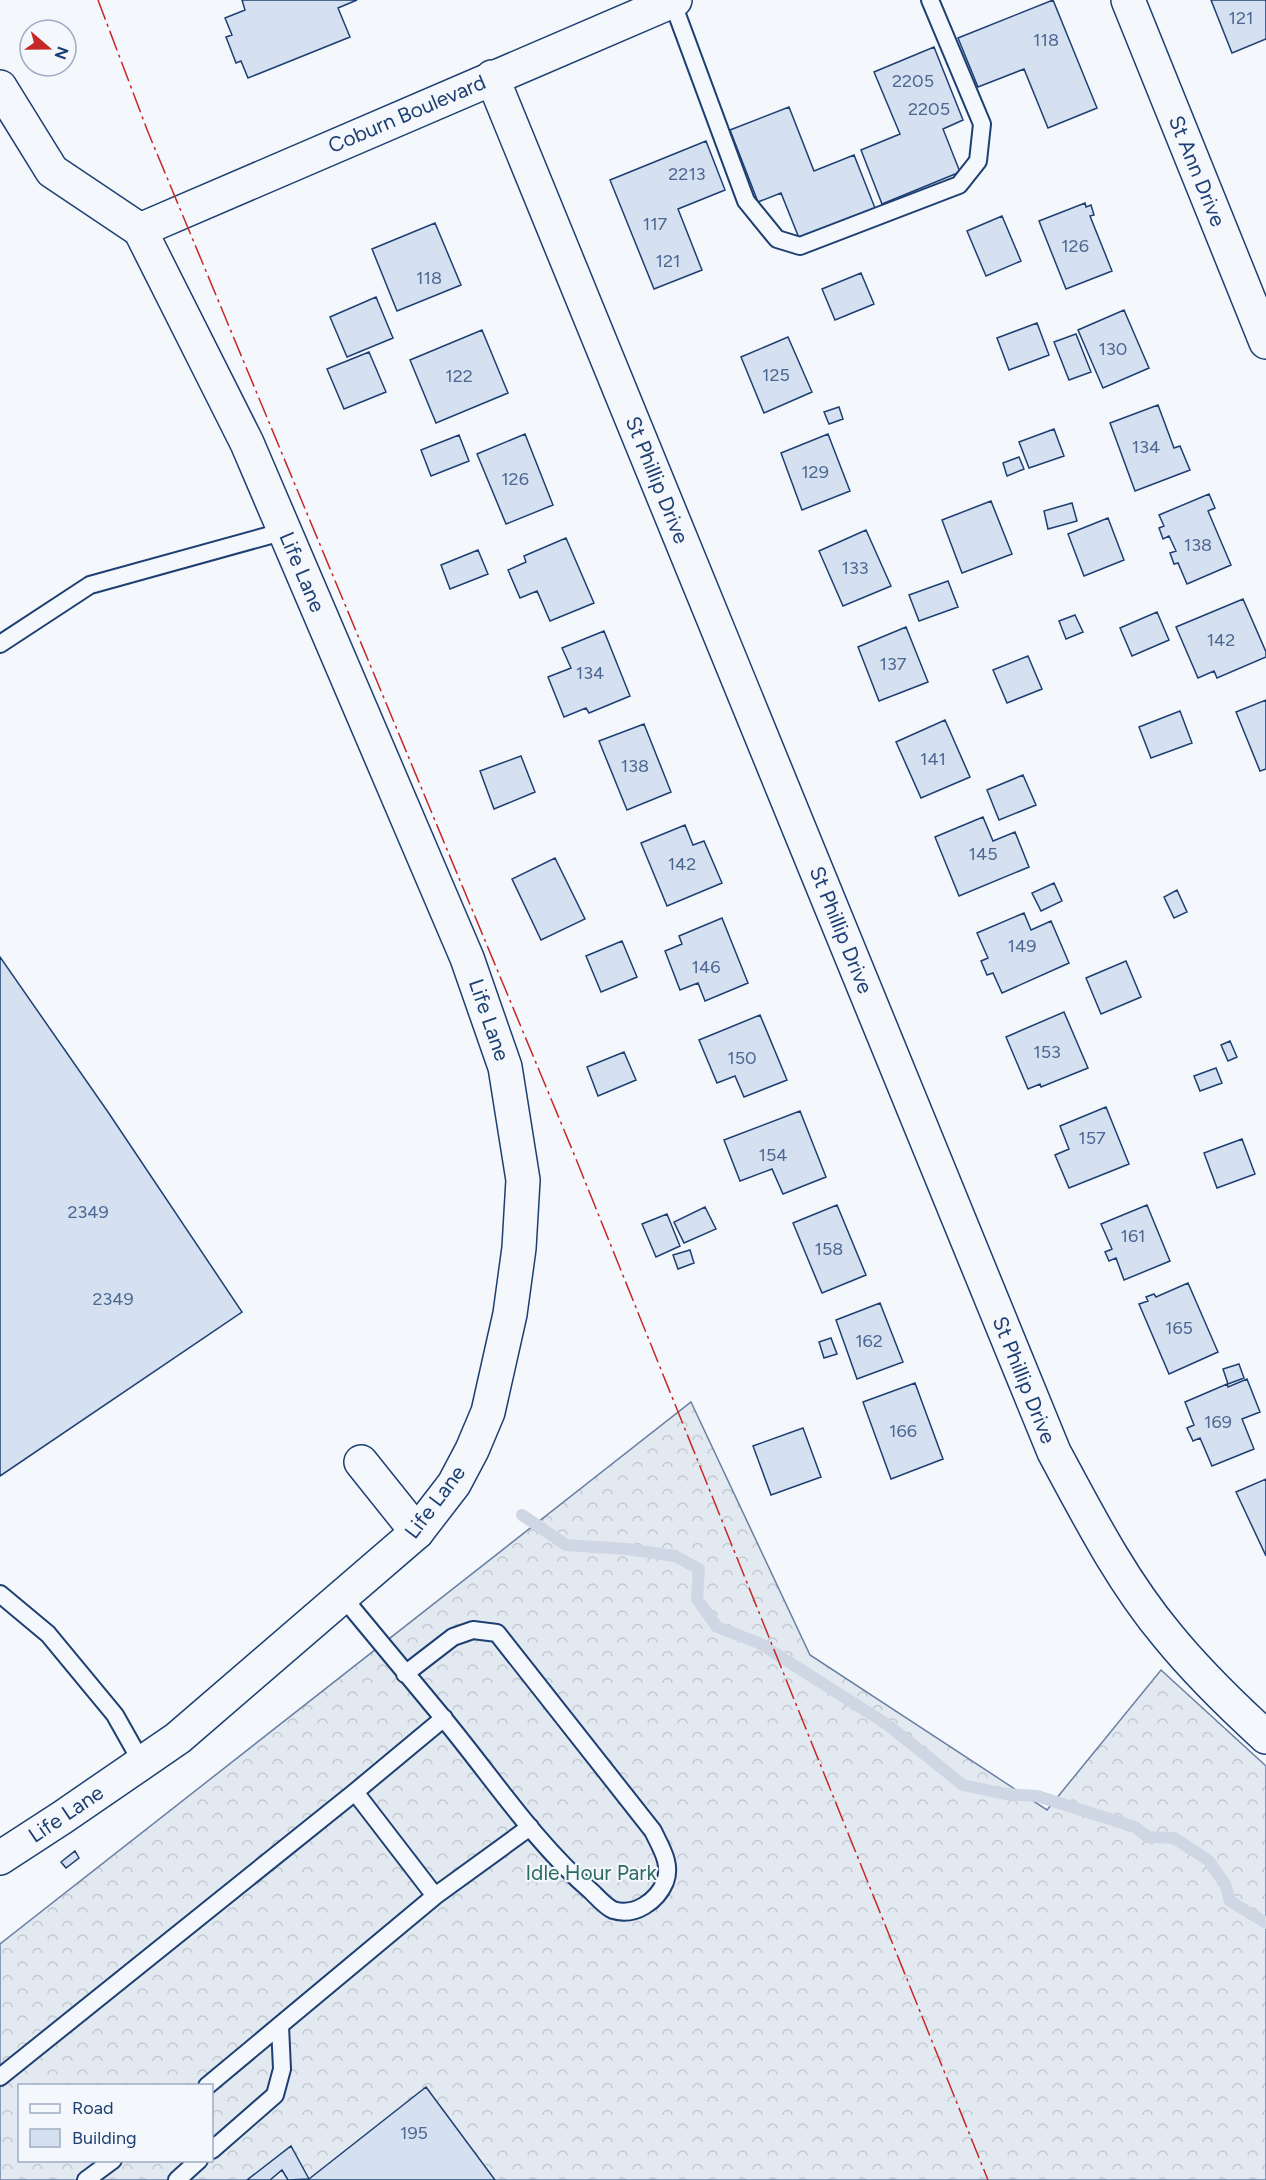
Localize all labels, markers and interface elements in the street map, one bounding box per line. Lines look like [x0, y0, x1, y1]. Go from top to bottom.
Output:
house number: 121 [1229, 7, 1253, 29]
north arrow [18, 18, 78, 78]
house number: 118 [1033, 29, 1059, 51]
text: N [51, 44, 73, 62]
street label: Coburn Boulevard [324, 69, 489, 158]
house number: 2205 [892, 70, 934, 92]
house number: 2205 [908, 98, 950, 120]
street label: St Ann Drive [1164, 112, 1231, 230]
house number: 2213 [668, 163, 706, 185]
house number: 117 [643, 213, 668, 235]
house number: 126 [1061, 235, 1089, 257]
house number: 121 [656, 250, 680, 272]
house number: 118 [416, 267, 442, 289]
house number: 130 [1099, 338, 1127, 360]
house number: 125 [762, 364, 790, 386]
house number: 122 [445, 365, 473, 387]
street label: St Phillip Drive [621, 413, 694, 547]
house number: 134 [1132, 436, 1160, 458]
house number: 129 [801, 461, 829, 483]
house number: 126 [501, 468, 529, 490]
street label: Life Lane [274, 528, 331, 616]
house number: 138 [1184, 534, 1212, 556]
house number: 133 [841, 557, 869, 579]
house number: 142 [1207, 629, 1235, 651]
house number: 137 [880, 653, 907, 675]
house number: 134 [576, 662, 604, 684]
house number: 141 [920, 748, 946, 770]
house number: 138 [621, 755, 649, 777]
house number: 145 [969, 843, 997, 865]
house number: 142 [668, 853, 696, 875]
street label: St Phillip Drive [805, 863, 878, 997]
house number: 149 [1008, 935, 1036, 957]
house number: 146 [692, 956, 720, 978]
street label: Life Lane [464, 976, 515, 1064]
house number: 153 [1033, 1041, 1061, 1063]
house number: 150 [727, 1047, 757, 1069]
house number: 157 [1078, 1127, 1106, 1149]
house number: 154 [759, 1144, 787, 1166]
house number: 2349 [67, 1201, 109, 1223]
house number: 161 [1120, 1225, 1146, 1247]
house number: 158 [815, 1238, 843, 1260]
house number: 2349 [92, 1288, 134, 1310]
street label: St Phillip Drive [988, 1313, 1061, 1447]
house number: 165 [1165, 1317, 1193, 1339]
house number: 162 [855, 1330, 883, 1352]
house number: 169 [1204, 1411, 1232, 1433]
house number: 166 [889, 1420, 917, 1442]
street label: Life Lane [399, 1460, 470, 1543]
street label: Life Lane [24, 1779, 108, 1848]
park label: Idle Hour Park [525, 1860, 657, 1885]
legend [18, 2084, 213, 2162]
text: Road [72, 2097, 113, 2119]
house number: 195 [400, 2122, 428, 2144]
text: Building [72, 2127, 137, 2149]

